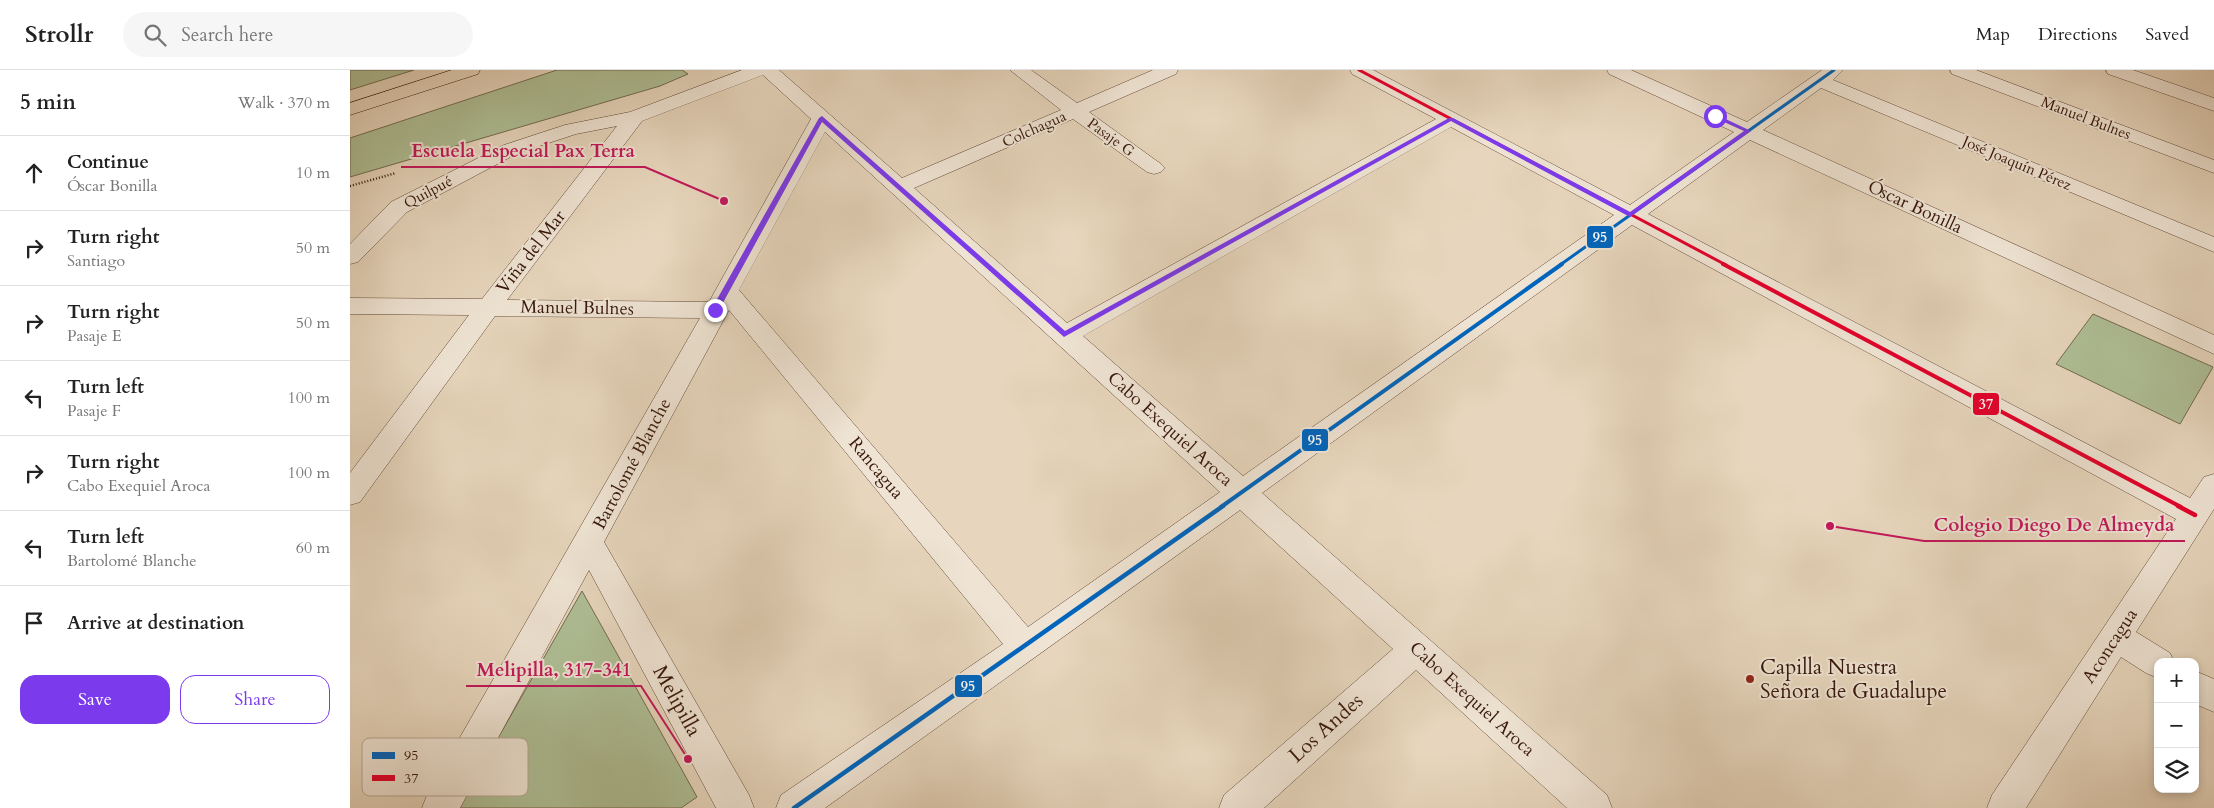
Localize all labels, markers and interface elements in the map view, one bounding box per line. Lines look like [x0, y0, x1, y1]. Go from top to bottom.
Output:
search box [123, 12, 473, 57]
text: Strollr [25, 18, 93, 51]
icon: search [141, 21, 169, 49]
text: Search here [181, 22, 273, 48]
text: Map [1976, 22, 2010, 47]
text: Directions [2038, 22, 2117, 47]
text: Saved [2145, 22, 2189, 47]
text: 5 min [20, 88, 76, 117]
text: Walk · 370 m [238, 92, 330, 114]
street label: Manuel Bulnes [2038, 92, 2134, 144]
route start [1704, 105, 1727, 128]
street label: Colchagua [999, 106, 1070, 152]
street label: Pasaje G [1083, 113, 1139, 161]
street label: José Joaquín Pérez [1958, 130, 2075, 195]
callout: Escuela Especial Pax Terra [401, 133, 645, 167]
text: Escuela Especial Pax Terra [411, 138, 636, 164]
text: Continue [67, 149, 149, 175]
icon: ahead [20, 159, 48, 187]
text: 10 m [296, 162, 330, 184]
street label: Quilpué [400, 171, 456, 213]
street label: Óscar Bonilla [1864, 174, 1967, 240]
text: Óscar Bonilla [67, 175, 157, 197]
street label: Viña del Mar [490, 205, 572, 299]
text: Turn right [67, 224, 159, 250]
line badge: 95 [1586, 225, 1614, 249]
text: 95 [1593, 228, 1607, 247]
icon: right [20, 234, 48, 262]
text: 50 m [296, 237, 330, 259]
text: Santiago [67, 250, 125, 272]
street label: Manuel Bulnes [520, 295, 634, 321]
text: Turn right [67, 299, 159, 325]
route end [704, 299, 727, 322]
icon: right [20, 309, 48, 337]
text: 50 m [296, 312, 330, 334]
text: Pasaje E [67, 325, 122, 347]
street label: Cabo Exequiel Aroca [1102, 366, 1238, 492]
text: Turn left [67, 374, 144, 400]
icon: left [20, 384, 48, 412]
text: 100 m [288, 387, 330, 409]
line badge: 37 [1972, 392, 2000, 416]
street label: Bartolomé Blanche [587, 394, 677, 534]
text: 37 [1979, 395, 1993, 414]
text: Pasaje F [67, 400, 121, 422]
line badge: 95 [1301, 428, 1329, 452]
text: 95 [1308, 431, 1322, 450]
street label: Rancagua [843, 432, 910, 505]
text: Turn right [67, 449, 159, 475]
icon: right [20, 459, 48, 487]
text: 100 m [288, 462, 330, 484]
text: Cabo Exequiel Aroca [67, 475, 210, 497]
callout: Colegio Diego De Almeyda [1924, 507, 2185, 541]
text: Colegio Diego De Almeyda [1933, 512, 2175, 538]
text: Turn left [67, 524, 144, 550]
icon: left [20, 534, 48, 562]
text: 60 m [296, 537, 330, 559]
text: Bartolomé Blanche [67, 550, 196, 572]
street label: Aconcagua [2076, 603, 2144, 688]
icon: arrive [20, 609, 48, 637]
text: Arrive at destination [67, 610, 244, 636]
street label: Cabo Exequiel Aroca [1404, 636, 1540, 762]
callout: Melipilla, 317-341 [466, 652, 641, 686]
place label: Capilla Nuestra Señora de Guadalupe [1760, 653, 1947, 706]
text: Melipilla, 317-341 [477, 657, 631, 683]
map controls [2154, 658, 2199, 793]
button: + [2154, 658, 2199, 703]
street label: Melipilla [646, 660, 708, 742]
marker: Capilla Nuestra Señora de Guadalupe [1744, 673, 1756, 685]
line badge: 95 [954, 674, 983, 698]
button: Save [20, 675, 170, 724]
button: Share [180, 675, 330, 724]
text: 95 [961, 677, 975, 696]
street label: Los Andes [1282, 687, 1370, 769]
button: − [2154, 703, 2199, 748]
legend [362, 738, 528, 796]
text: 95 [404, 746, 418, 765]
button: layers [2154, 748, 2199, 793]
text: 37 [404, 769, 418, 788]

